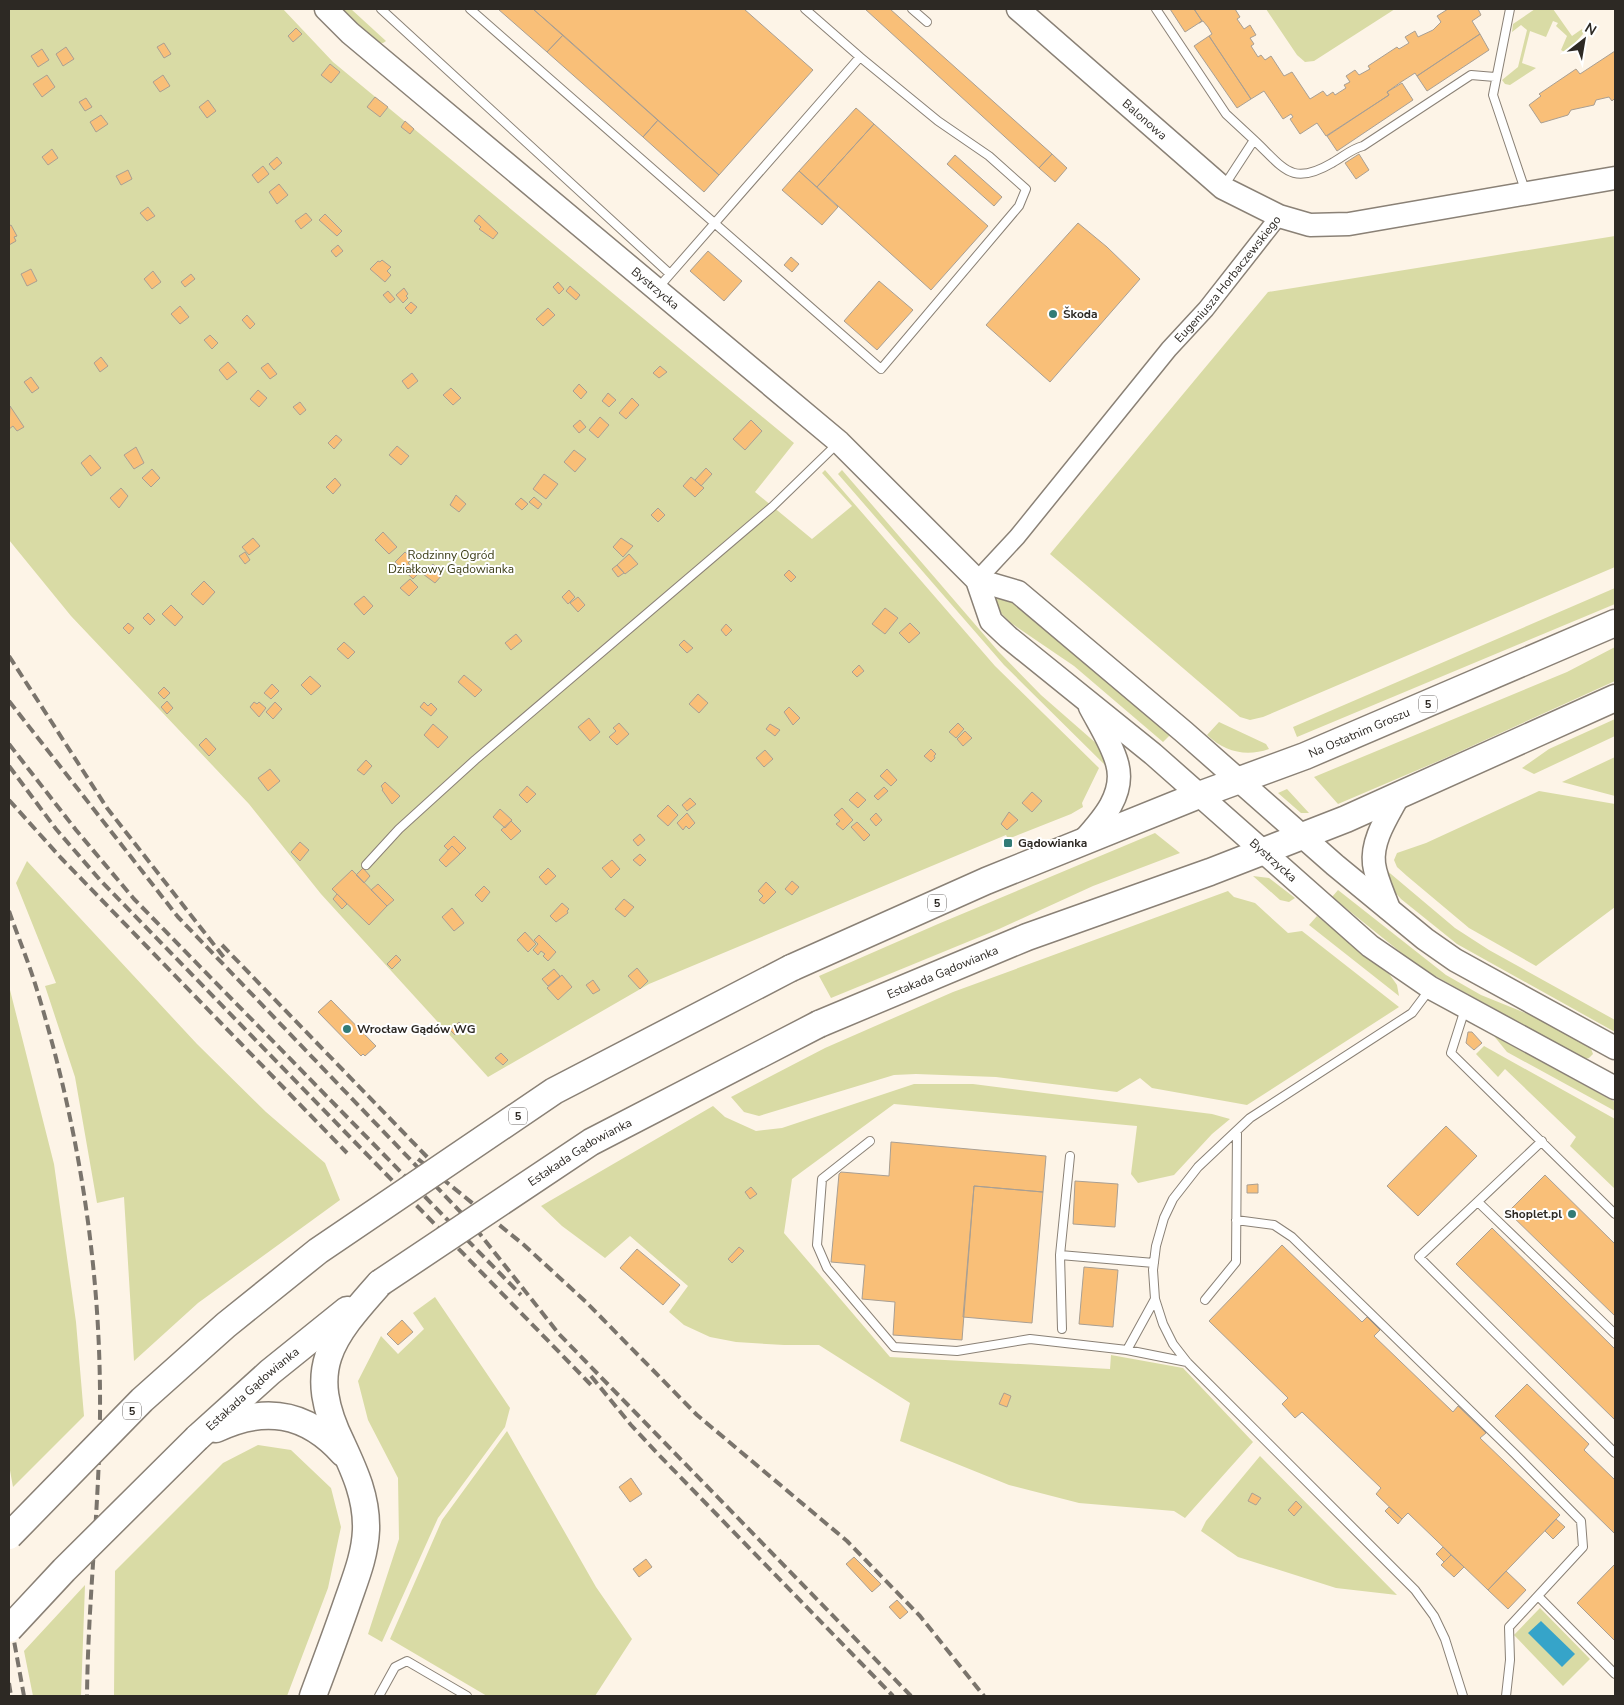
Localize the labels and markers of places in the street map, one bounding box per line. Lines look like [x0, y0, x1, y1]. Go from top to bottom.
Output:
place label: Škoda [1063, 306, 1098, 322]
marker: Škoda [1047, 308, 1059, 320]
place label: Gądowianka [1018, 835, 1087, 851]
marker: Gądowianka [1002, 837, 1014, 849]
place label: Wrocław Gądów WG [357, 1021, 476, 1037]
marker: Wrocław Gądów WG [341, 1023, 353, 1035]
place label: Shoplet.pl [1504, 1206, 1562, 1222]
marker: Shoplet.pl [1566, 1208, 1578, 1220]

